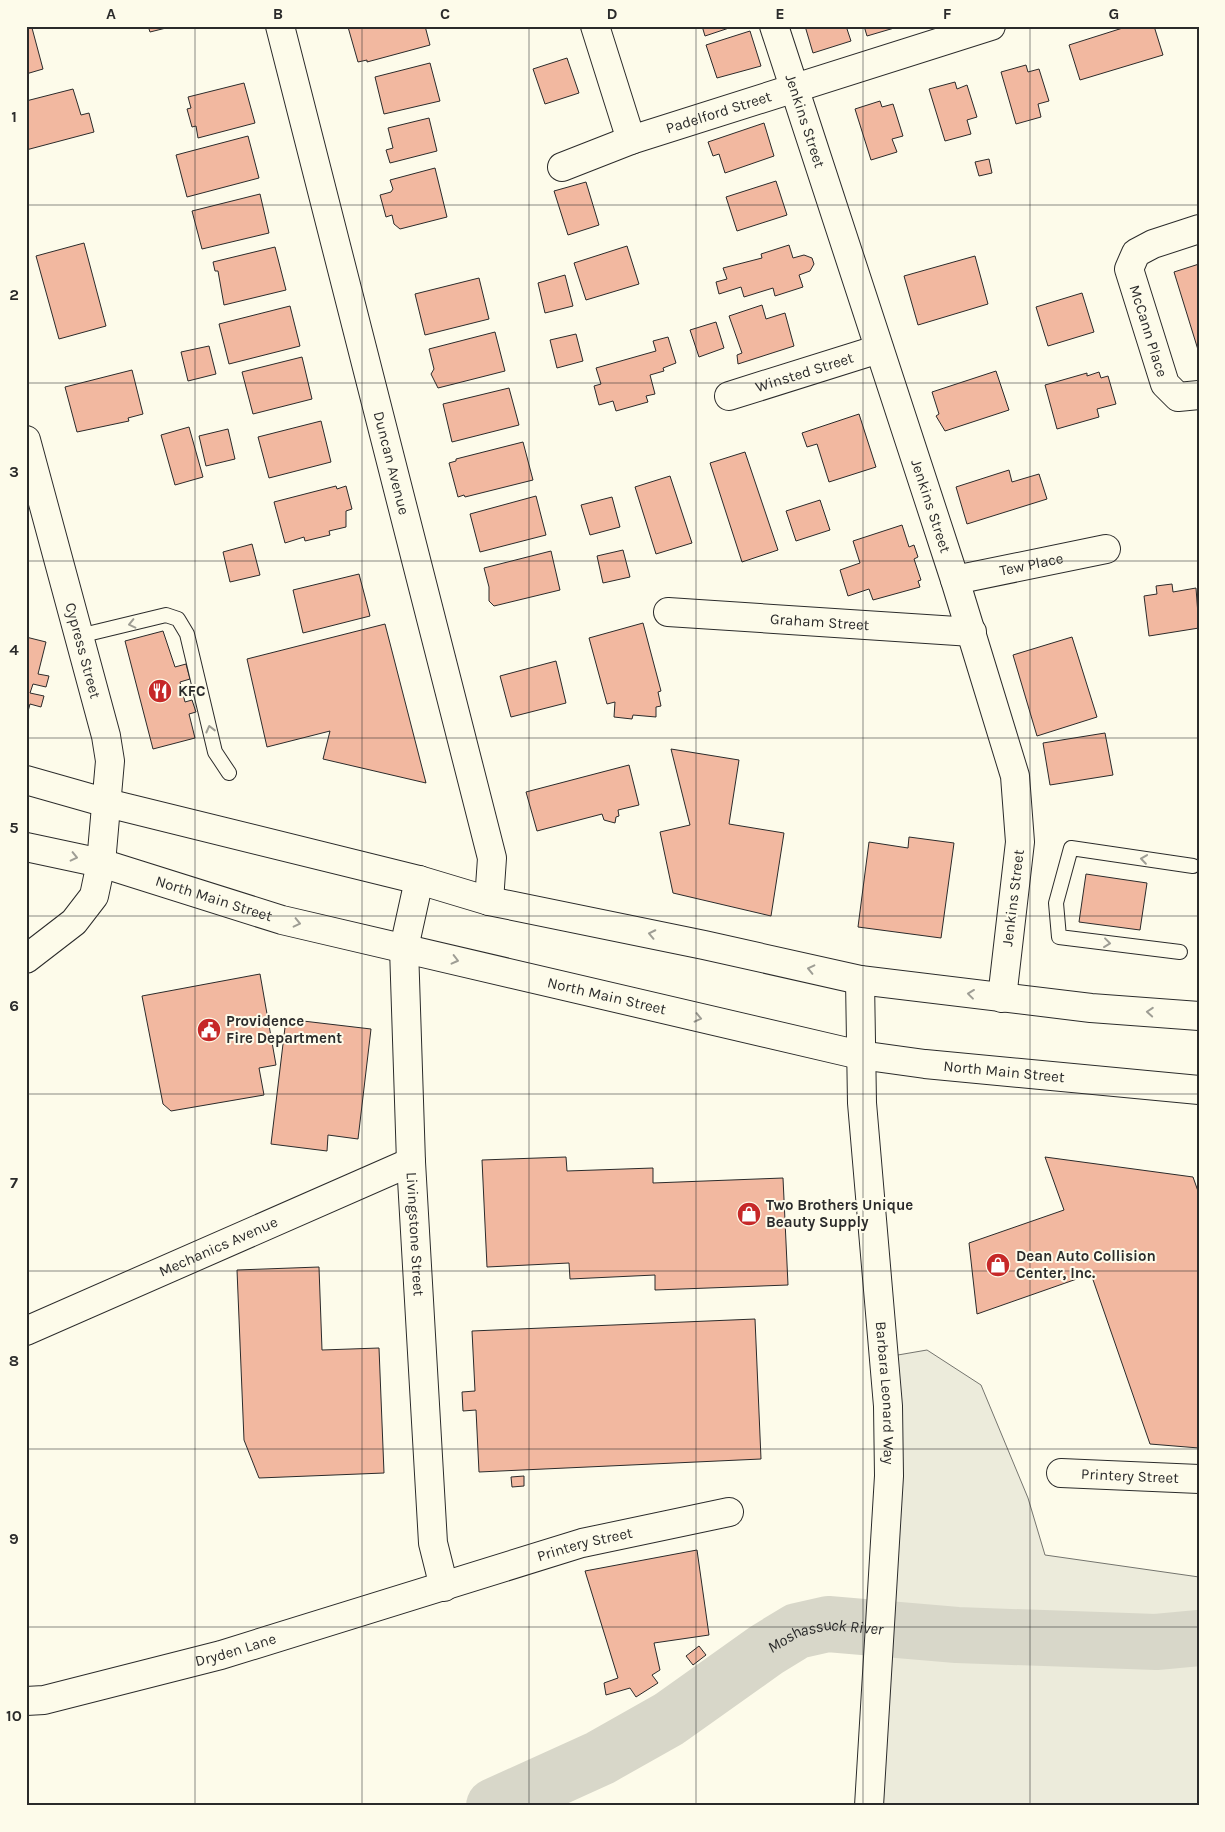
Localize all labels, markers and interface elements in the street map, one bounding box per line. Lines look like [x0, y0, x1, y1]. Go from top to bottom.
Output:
text: A [106, 4, 116, 23]
text: B [273, 4, 283, 23]
text: C [440, 4, 450, 23]
text: D [607, 4, 618, 23]
text: E [775, 4, 785, 23]
text: F [943, 4, 952, 23]
text: G [1109, 4, 1119, 23]
street label: Jenkins Street [781, 72, 829, 171]
street label: Padelford Street [664, 87, 774, 137]
text: 1 [11, 107, 17, 126]
street label: McCann Place [1125, 283, 1171, 379]
text: 2 [9, 285, 19, 304]
street label: Winsted Street [753, 348, 856, 396]
street label: Duncan Avenue [370, 409, 413, 517]
street label: Jenkins Street [907, 457, 955, 555]
text: 3 [9, 462, 19, 481]
street label: Tew Place [998, 549, 1065, 580]
street label: Cypress Street [61, 600, 105, 701]
street label: Graham Street [769, 610, 870, 634]
one-way arrow [128, 618, 137, 629]
text: 4 [9, 640, 19, 659]
restaurant icon: KFC [147, 678, 173, 704]
place label: KFC [178, 682, 206, 700]
one-way arrow [205, 725, 216, 734]
text: 5 [9, 818, 19, 837]
street label: Jenkins Street [998, 848, 1028, 947]
one-way arrow [69, 851, 78, 862]
one-way arrow [1140, 854, 1149, 864]
street label: North Main Street [153, 872, 275, 925]
one-way arrow [292, 917, 301, 928]
one-way arrow [648, 929, 656, 940]
one-way arrow [1104, 937, 1112, 948]
one-way arrow [450, 954, 459, 965]
one-way arrow [806, 964, 815, 975]
street label: North Main Street [546, 973, 668, 1019]
one-way arrow [967, 989, 975, 1000]
text: 6 [9, 996, 19, 1015]
one-way arrow [1146, 1007, 1154, 1018]
place label: Providence Fire Department [226, 1012, 342, 1047]
one-way arrow [694, 1012, 703, 1023]
public building icon: Providence Fire Department [196, 1017, 222, 1043]
street label: North Main Street [943, 1057, 1066, 1086]
street label: Livingstone Street [403, 1172, 428, 1297]
text: 7 [10, 1173, 18, 1192]
place label: Two Brothers Unique Beauty Supply [766, 1196, 913, 1231]
shop icon: Two Brothers Unique Beauty Supply [736, 1201, 762, 1227]
street label: Mechanics Avenue [156, 1213, 280, 1280]
place label: Dean Auto Collision Center, Inc. [1016, 1247, 1156, 1282]
shop icon: Dean Auto Collision Center, Inc. [985, 1252, 1011, 1278]
street label: Barbara Leonard Way [872, 1321, 898, 1465]
text: 8 [9, 1351, 19, 1370]
street label: Printery Street [1081, 1465, 1180, 1487]
street label: Printery Street [535, 1524, 634, 1565]
text: 9 [9, 1529, 19, 1548]
water label: Moshassuck River [764, 1615, 885, 1657]
street label: Dryden Lane [193, 1629, 278, 1670]
text: 10 [6, 1706, 22, 1725]

